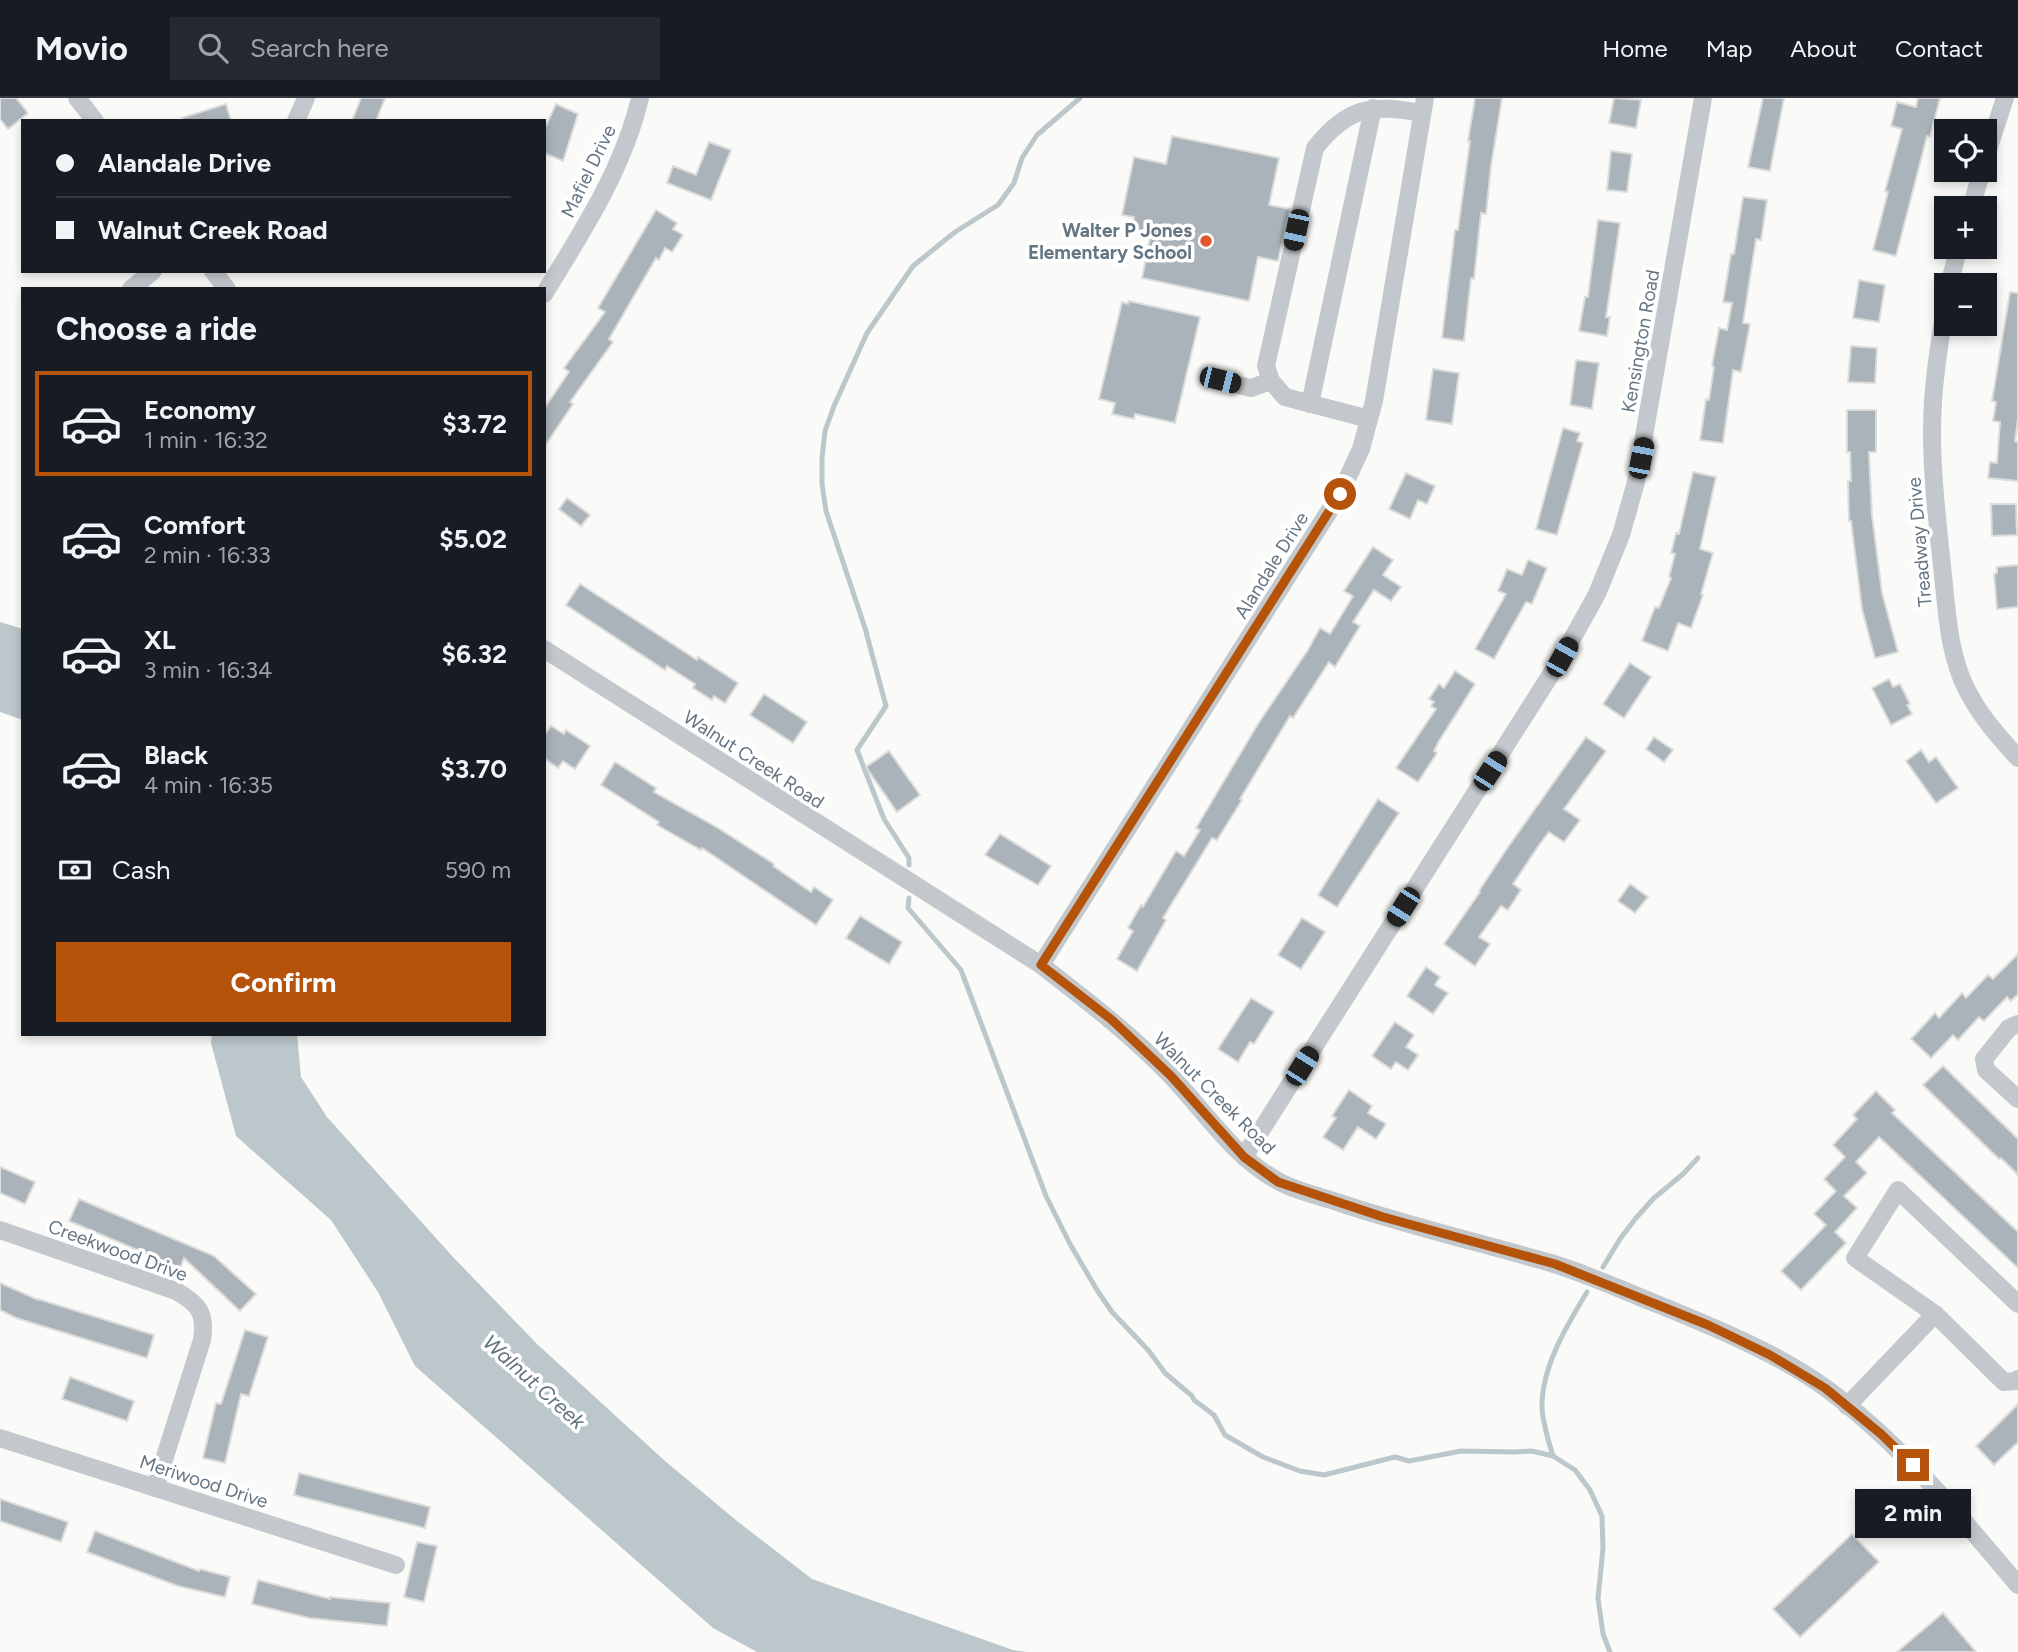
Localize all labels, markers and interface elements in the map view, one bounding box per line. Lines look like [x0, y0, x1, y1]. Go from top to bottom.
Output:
search box [170, 17, 660, 80]
text: Movio [35, 29, 128, 68]
icon: search [194, 29, 232, 67]
text: Search here [250, 32, 389, 64]
text: Home [1602, 34, 1668, 63]
text: Map [1706, 34, 1752, 63]
text: About [1790, 34, 1857, 63]
text: Contact [1895, 34, 1983, 63]
map controls [1934, 119, 1997, 336]
button: locate [1934, 119, 1997, 182]
street label: Mafiel Drive [556, 121, 621, 221]
text: Alandale Drive [98, 147, 271, 179]
button: + [1934, 196, 1997, 259]
car [1282, 207, 1311, 253]
text: Walnut Creek Road [98, 214, 328, 246]
place label: Walter P Jones Elementary School [1028, 219, 1192, 264]
marker: Walter P Jones Elementary School [1198, 233, 1214, 249]
street label: Kensington Road [1617, 268, 1664, 414]
button: − [1934, 273, 1997, 336]
text: Choose a ride [56, 310, 257, 348]
car [1198, 365, 1243, 395]
icon: car [60, 392, 123, 455]
text: Economy [144, 394, 256, 426]
text: $3.72 [442, 408, 507, 440]
text: 1 min · 16:32 [144, 426, 268, 454]
car [1627, 435, 1656, 481]
street label: Treadway Drive [1902, 476, 1937, 608]
route start [1324, 478, 1356, 510]
icon: car [60, 507, 123, 570]
street label: Alandale Drive [1230, 508, 1313, 623]
text: Comfort [144, 509, 246, 541]
text: $5.02 [439, 523, 507, 555]
text: 2 min · 16:33 [144, 541, 271, 569]
icon: car [60, 622, 123, 685]
text: XL [144, 624, 176, 656]
car [1543, 634, 1582, 680]
text: $6.32 [442, 638, 507, 670]
text: 3 min · 16:34 [144, 656, 272, 684]
street label: Walnut Creek Road [679, 705, 828, 813]
icon: car [60, 737, 123, 800]
text: Black [144, 739, 208, 771]
car [1470, 748, 1511, 794]
text: $3.70 [440, 753, 507, 785]
text: 4 min · 16:35 [144, 771, 273, 799]
icon: cash [56, 851, 94, 889]
text: Cash [112, 854, 171, 886]
text: 590 m [445, 856, 511, 884]
car [1383, 884, 1424, 930]
button: Confirm [56, 942, 511, 1022]
street label: Walnut Creek Road [1149, 1028, 1280, 1159]
car [1282, 1043, 1323, 1089]
street label: Creekwood Drive [45, 1215, 191, 1286]
water label: Walnut Creek [478, 1329, 591, 1434]
route end [1897, 1449, 1929, 1481]
street label: Meriwood Drive [137, 1450, 271, 1513]
callout: 2 min [1855, 1490, 1971, 1538]
text: 2 min [1884, 1499, 1942, 1527]

